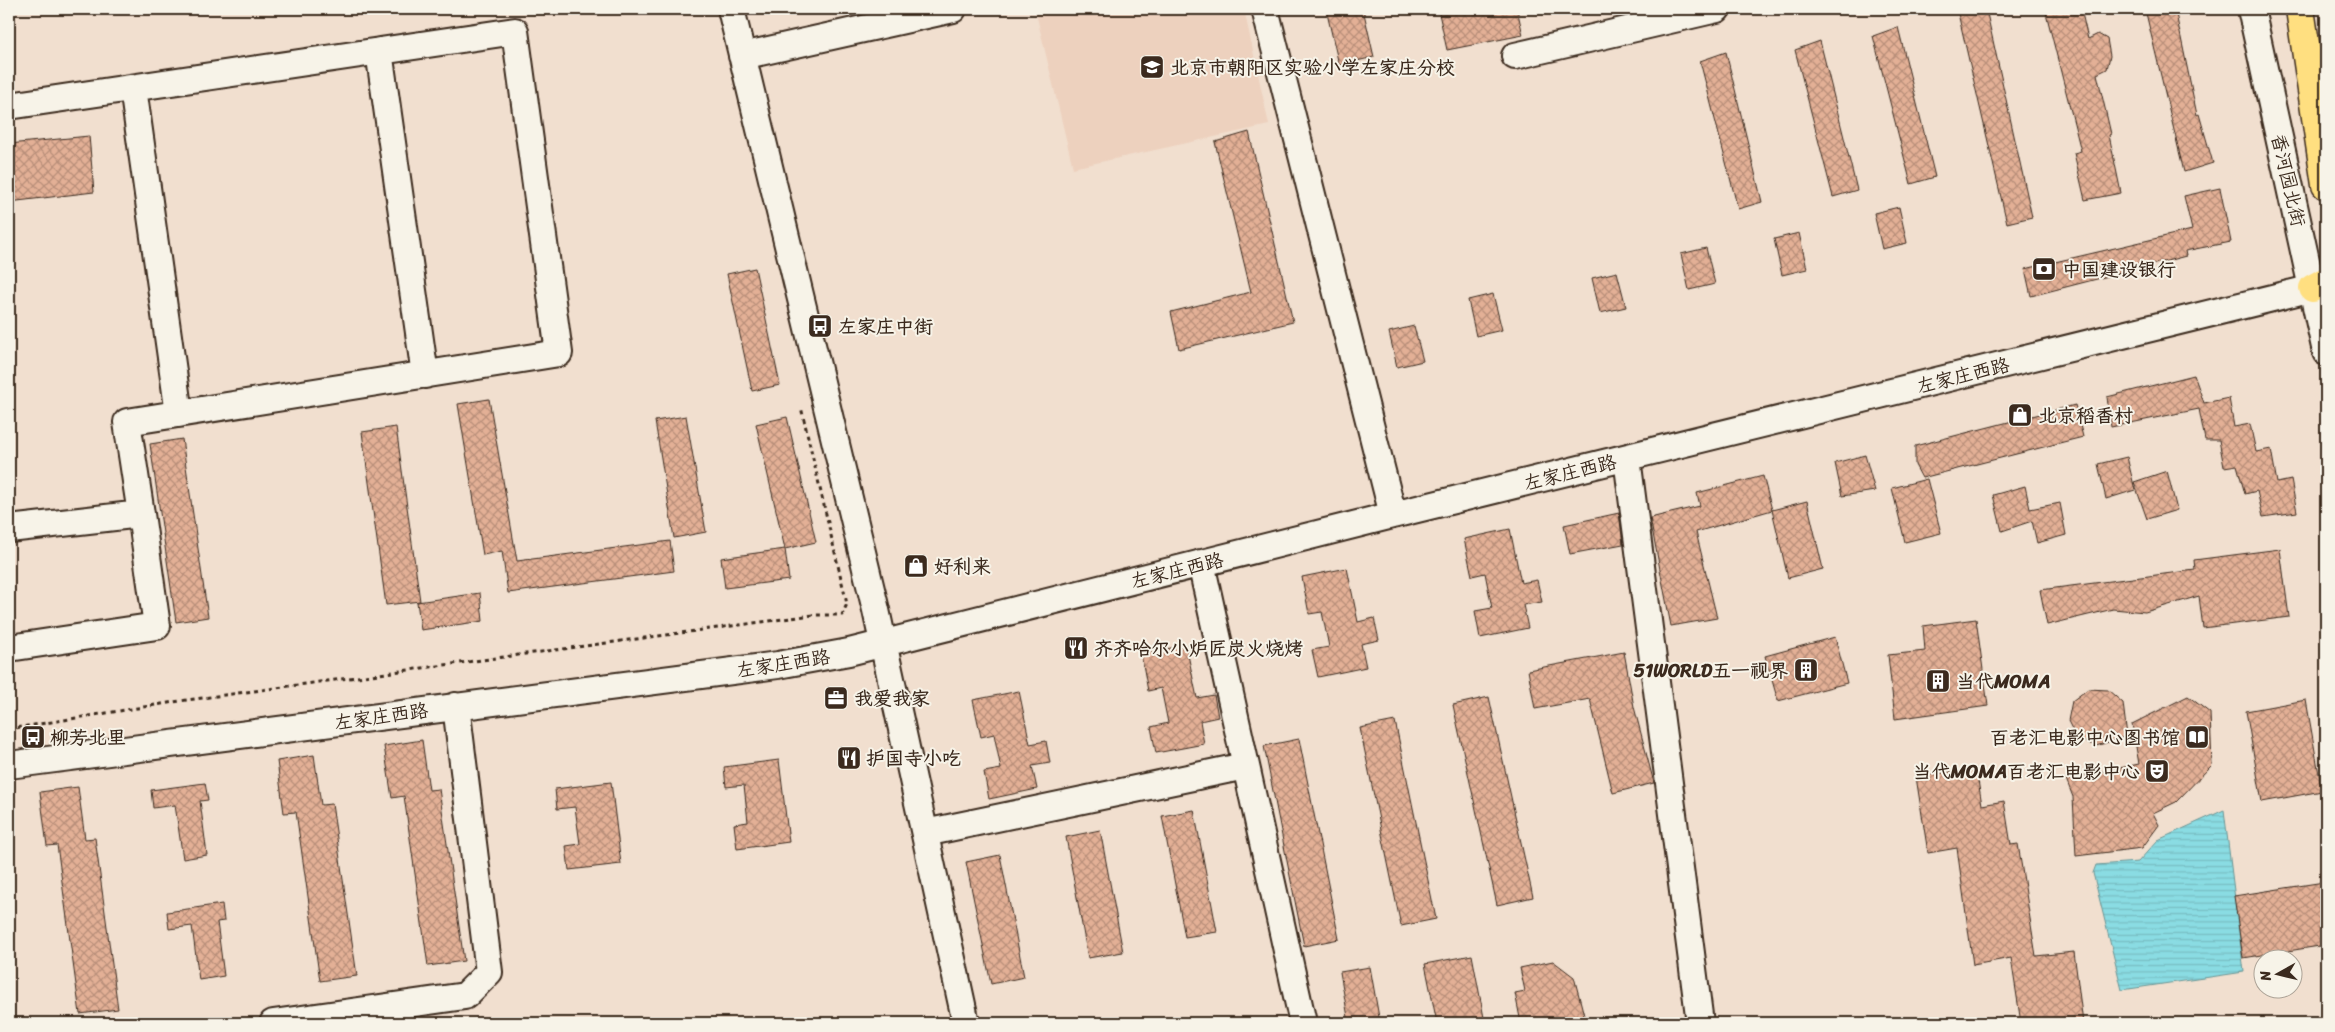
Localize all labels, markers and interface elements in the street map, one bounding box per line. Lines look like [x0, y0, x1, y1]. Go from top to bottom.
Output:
place label: 北京市朝阳区实验小学左家庄分校 [1170, 51, 1455, 84]
school or university icon: 北京市朝阳区实验小学左家庄分校 [1139, 54, 1165, 80]
street label: 香河园北街 [2262, 130, 2315, 230]
place label: 中国建设银行 [2062, 253, 2176, 286]
bank icon: 中国建设银行 [2031, 256, 2057, 282]
place label: 左家庄中街 [838, 310, 933, 343]
bus stop icon: 左家庄中街 [807, 313, 833, 339]
street label: 左家庄西路 [1913, 348, 2013, 403]
place label: 北京稻香村 [2038, 399, 2133, 432]
shop icon: 北京稻香村 [2007, 402, 2033, 428]
street label: 左家庄西路 [1520, 445, 1620, 500]
street label: 左家庄西路 [1127, 543, 1227, 598]
place label: 好利来 [934, 550, 991, 583]
shop icon: 好利来 [903, 553, 929, 579]
place label: 齐齐哈尔小炉匠炭火烧烤 [1094, 632, 1303, 665]
restaurant icon: 齐齐哈尔小炉匠炭火烧烤 [1063, 635, 1089, 661]
street label: 左家庄西路 [734, 640, 833, 687]
place label: 51WORLD五一视界 [1634, 654, 1788, 687]
building icon: 51WORLD五一视界 [1793, 657, 1819, 683]
place label: 当代MOMA [1956, 665, 2050, 698]
building icon: 当代MOMA [1925, 668, 1951, 694]
place label: 我爱我家 [854, 682, 930, 715]
office icon: 我爱我家 [823, 685, 849, 711]
street label: 左家庄西路 [332, 694, 430, 739]
place label: 柳芳北里 [50, 721, 126, 754]
place label: 百老汇电影中心图书馆 [1990, 721, 2180, 754]
bus stop icon: 柳芳北里 [20, 724, 46, 750]
library icon: 百老汇电影中心图书馆 [2184, 724, 2210, 750]
place label: 护国寺小吃 [866, 742, 961, 775]
restaurant icon: 护国寺小吃 [836, 745, 862, 771]
place label: 当代MOMA百老汇电影中心 [1913, 755, 2140, 788]
theatre icon: 当代MOMA百老汇电影中心 [2144, 758, 2170, 784]
north arrow [2252, 950, 2302, 1000]
text: N [2253, 969, 2279, 983]

